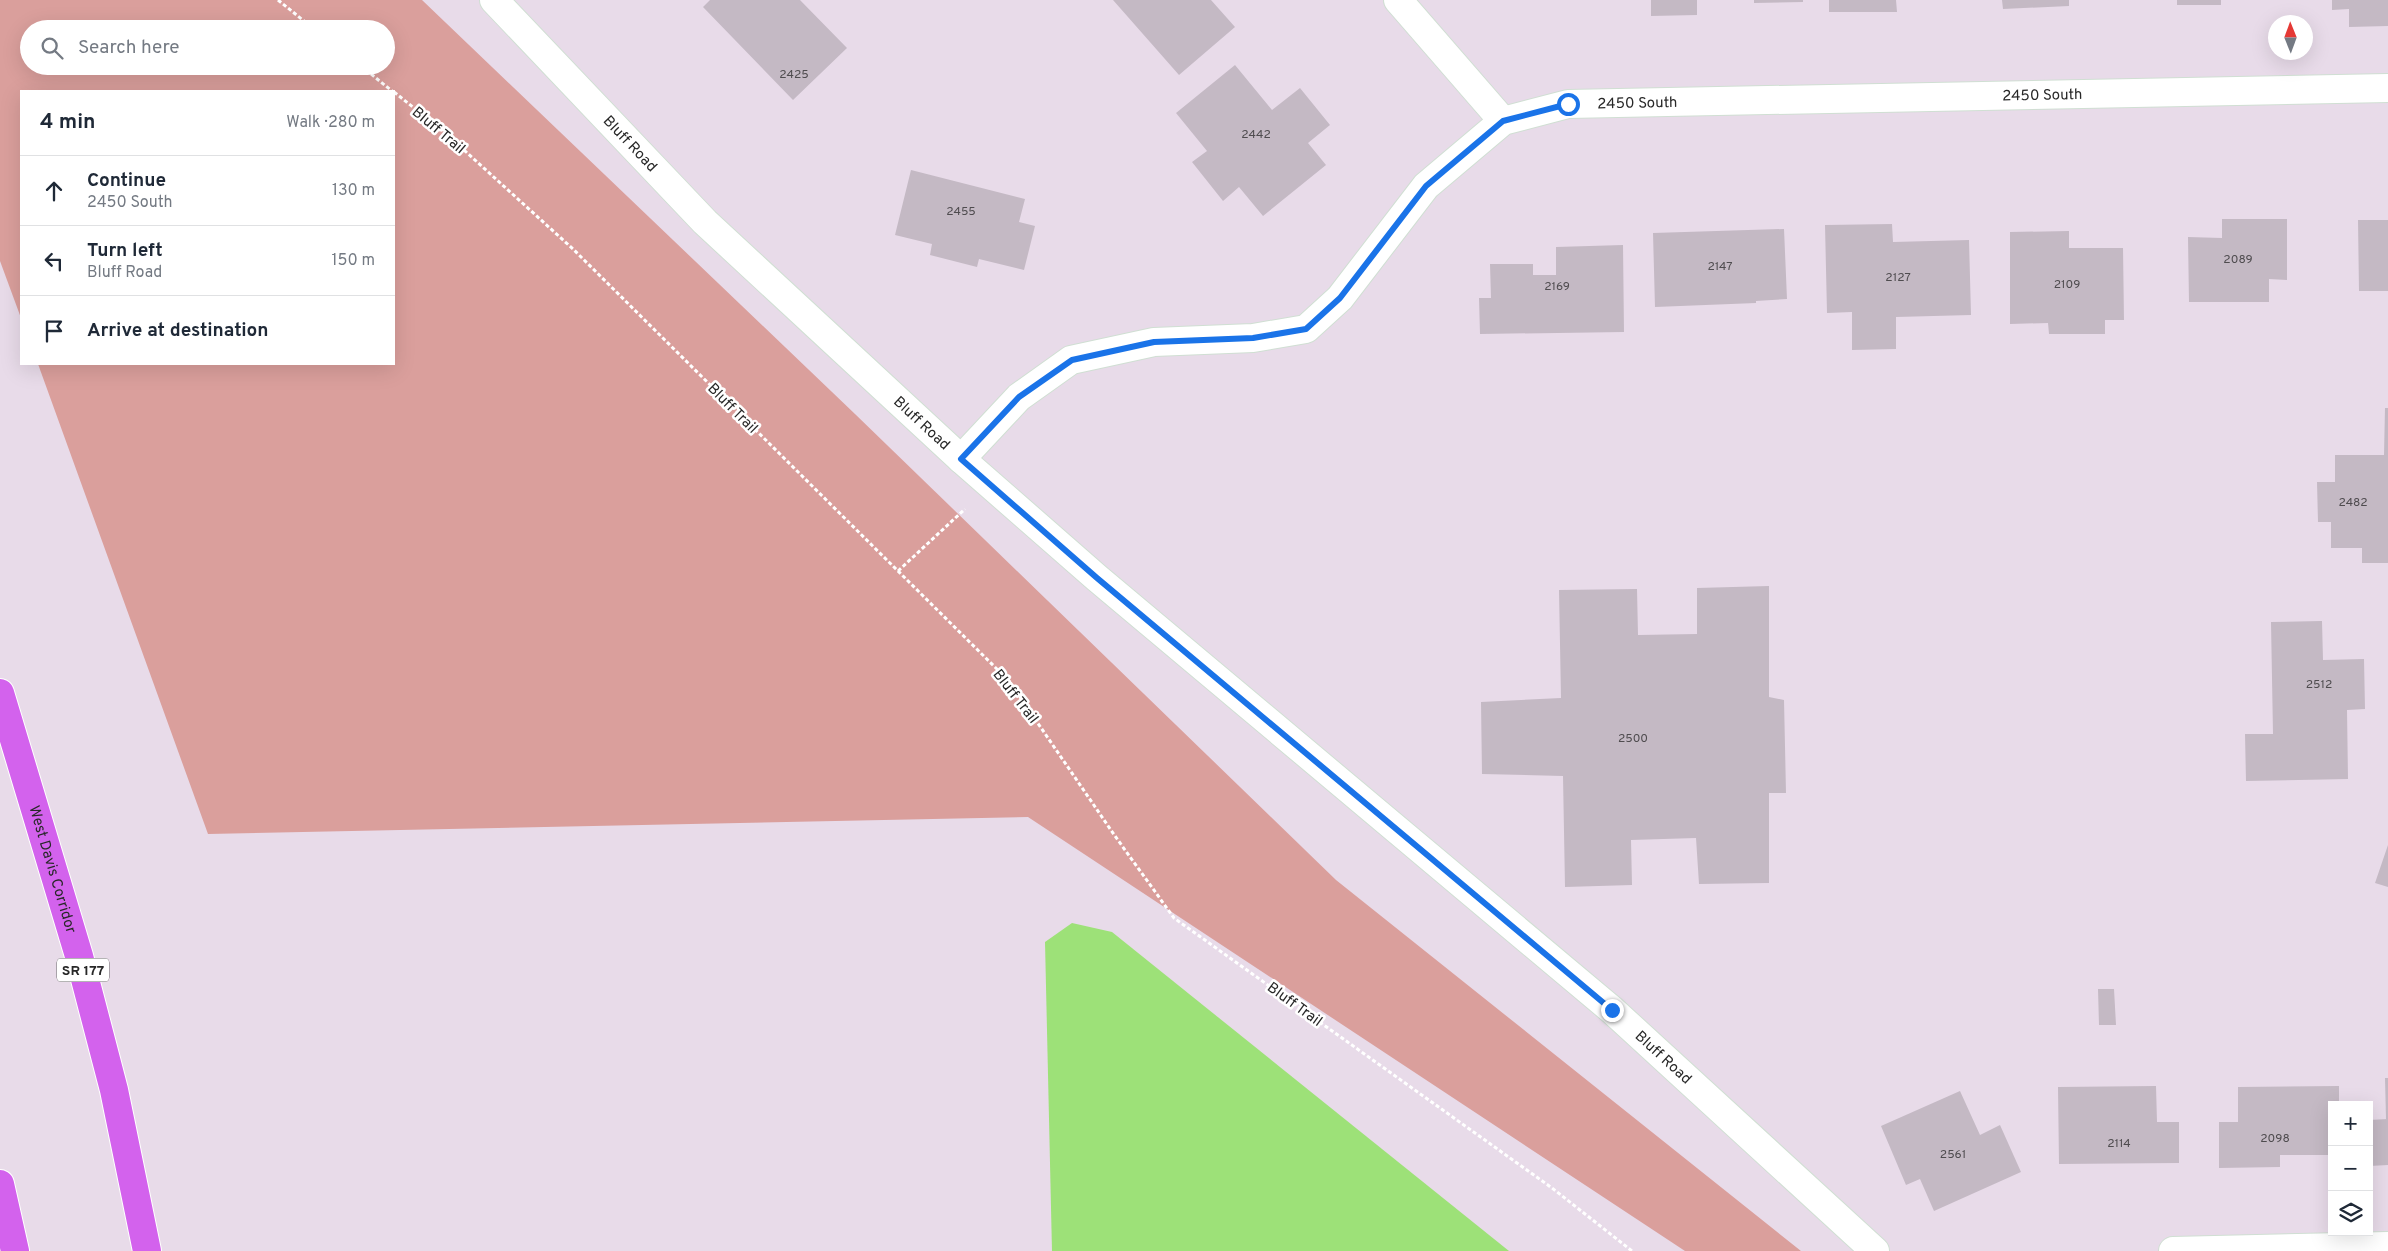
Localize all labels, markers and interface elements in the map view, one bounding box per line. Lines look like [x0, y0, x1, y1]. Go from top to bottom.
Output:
north arrow [2268, 15, 2313, 60]
search box [20, 20, 395, 75]
icon: search [38, 34, 66, 62]
text: Search here [78, 36, 180, 60]
house number: 2425 [779, 67, 809, 83]
street label: 2450 South [2002, 86, 2083, 107]
route start [1557, 93, 1580, 116]
street label: 2450 South [1597, 94, 1678, 114]
street label: Bluff Trail [407, 103, 469, 159]
text: 4 min [40, 109, 96, 136]
street label: Bluff Road [598, 112, 661, 177]
text: Walk · 280 m [286, 113, 375, 133]
house number: 2442 [1241, 127, 1271, 143]
text: Continue [87, 169, 166, 193]
icon: ahead [40, 177, 68, 205]
text: 130 m [332, 181, 375, 201]
text: 2450 South [87, 193, 172, 213]
house number: 2455 [946, 204, 976, 220]
text: Turn left [87, 239, 163, 263]
icon: left [40, 247, 68, 275]
text: 150 m [332, 251, 375, 271]
house number: 2089 [2223, 252, 2253, 268]
house number: 2147 [1707, 259, 1733, 275]
text: Bluff Road [87, 263, 162, 283]
house number: 2127 [1885, 270, 1911, 286]
house number: 2109 [2054, 277, 2080, 293]
house number: 2169 [1544, 279, 1570, 295]
icon: arrive [40, 317, 68, 345]
text: Arrive at destination [87, 319, 268, 343]
street label: Bluff Trail [703, 380, 761, 438]
street label: Bluff Road [889, 393, 953, 455]
house number: 2482 [2338, 495, 2368, 511]
street label: Bluff Trail [988, 666, 1042, 728]
house number: 2512 [2306, 677, 2332, 693]
house number: 2500 [1618, 731, 1648, 747]
street label: West Davis Corridor [23, 804, 80, 936]
road number: SR 177 [57, 958, 109, 982]
street label: Bluff Trail [1263, 979, 1326, 1032]
route end [1601, 999, 1624, 1022]
street label: Bluff Road [1630, 1027, 1695, 1089]
map controls [2328, 1101, 2373, 1236]
button: + [2328, 1101, 2373, 1146]
house number: 2098 [2260, 1131, 2290, 1147]
house number: 2114 [2107, 1136, 2131, 1152]
button: − [2328, 1146, 2373, 1191]
house number: 2561 [1940, 1147, 1966, 1163]
button: layers [2328, 1191, 2373, 1236]

